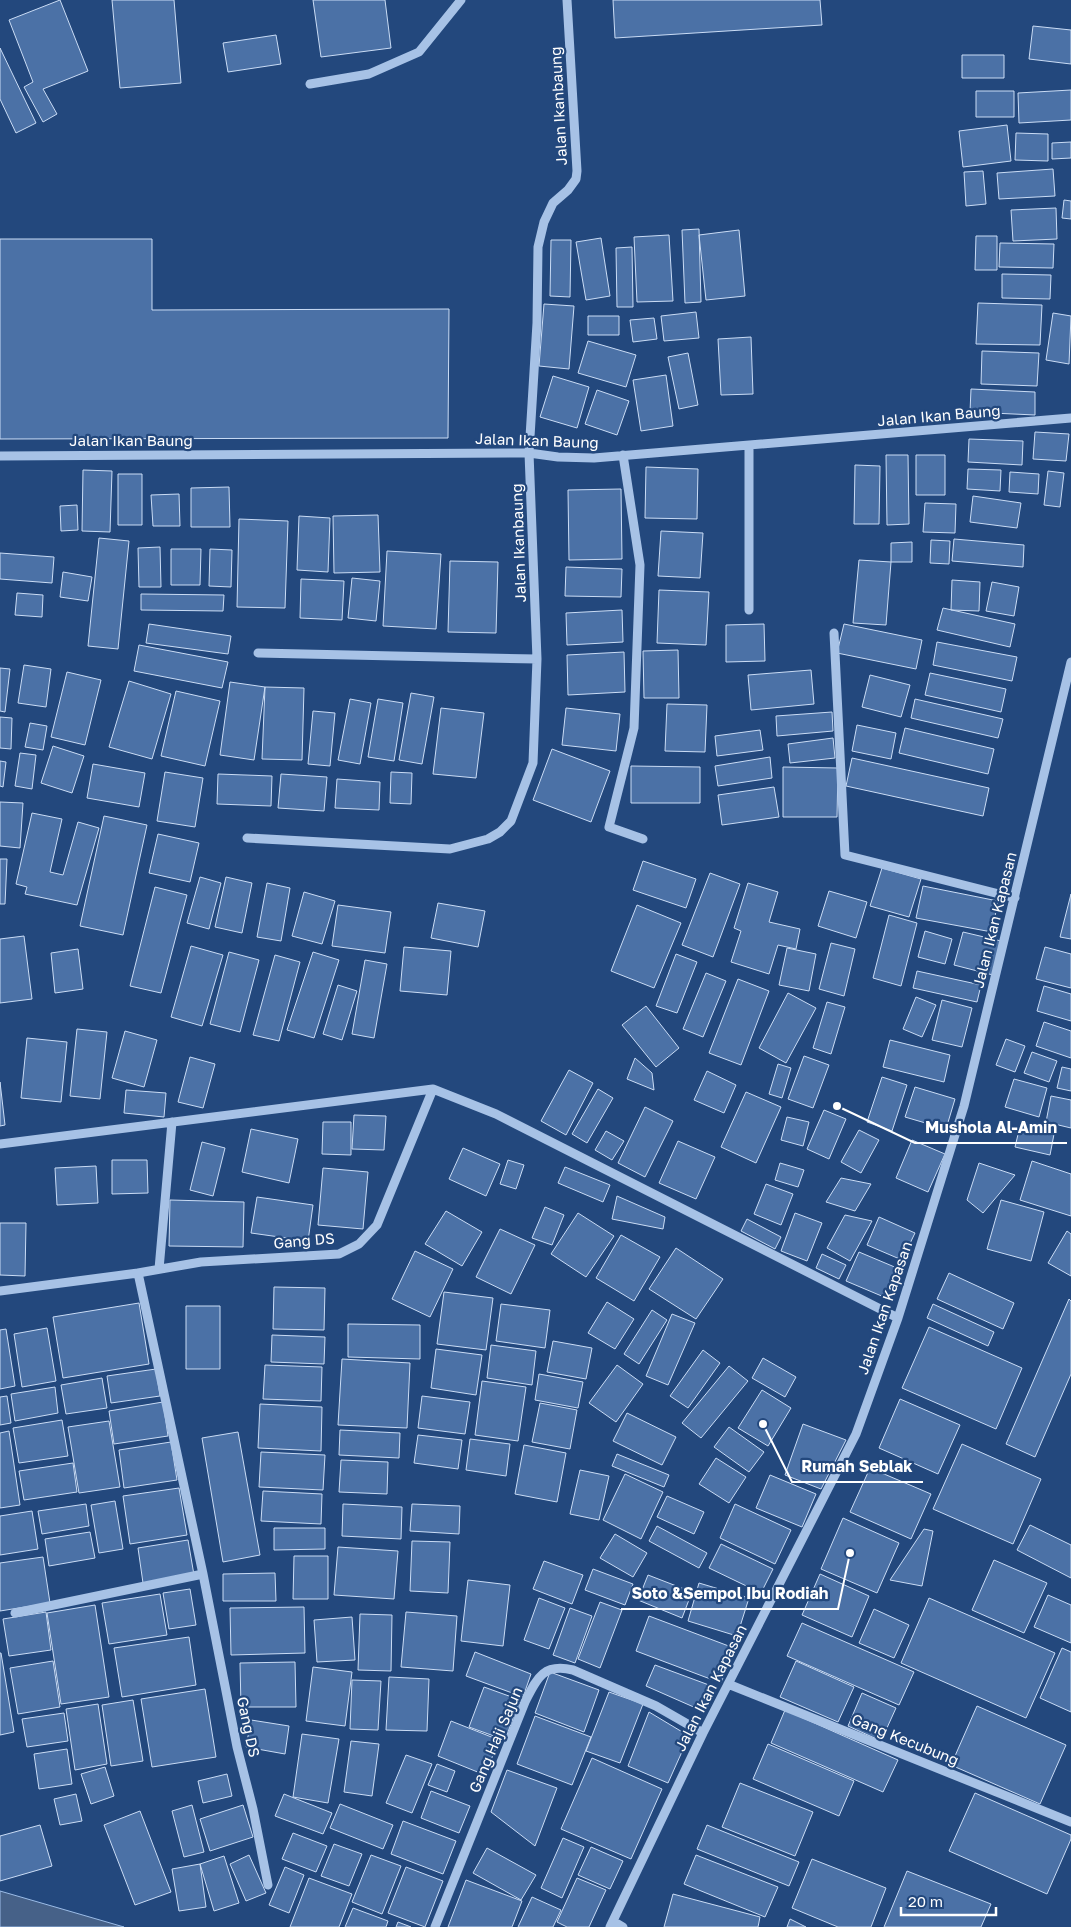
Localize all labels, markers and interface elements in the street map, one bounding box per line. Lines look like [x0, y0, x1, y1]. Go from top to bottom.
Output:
street label: Jalan Ikanbaung [546, 46, 570, 166]
street label: Jalan Ikan Baung [877, 401, 1001, 429]
street label: Jalan Ikan Baung [475, 429, 599, 451]
street label: Jalan Ikan Baung [69, 431, 193, 449]
street label: Jalan Ikanbaung [507, 483, 529, 603]
street label: Jalan Ikan Kapasan [968, 850, 1020, 990]
callout: Mushola Al-Amin [915, 1112, 1067, 1143]
text: Mushola Al-Amin [925, 1117, 1057, 1137]
street label: Gang DS [273, 1228, 335, 1252]
street label: Jalan Ikan Kapasan [853, 1239, 915, 1377]
callout: Rumah Seblak [792, 1451, 923, 1482]
text: Rumah Seblak [801, 1456, 913, 1476]
callout: Soto &Sempol Ibu Rodiah [621, 1578, 838, 1609]
text: Soto &Sempol Ibu Rodiah [631, 1583, 829, 1603]
street label: Jalan Ikan Kapasan [670, 1621, 750, 1754]
street label: Gang Haji Sajun [465, 1684, 526, 1795]
street label: Gang DS [234, 1695, 264, 1759]
street label: Gang Kecubung [849, 1709, 962, 1769]
scale bar [901, 1884, 996, 1916]
text: 20 m [908, 1892, 943, 1910]

